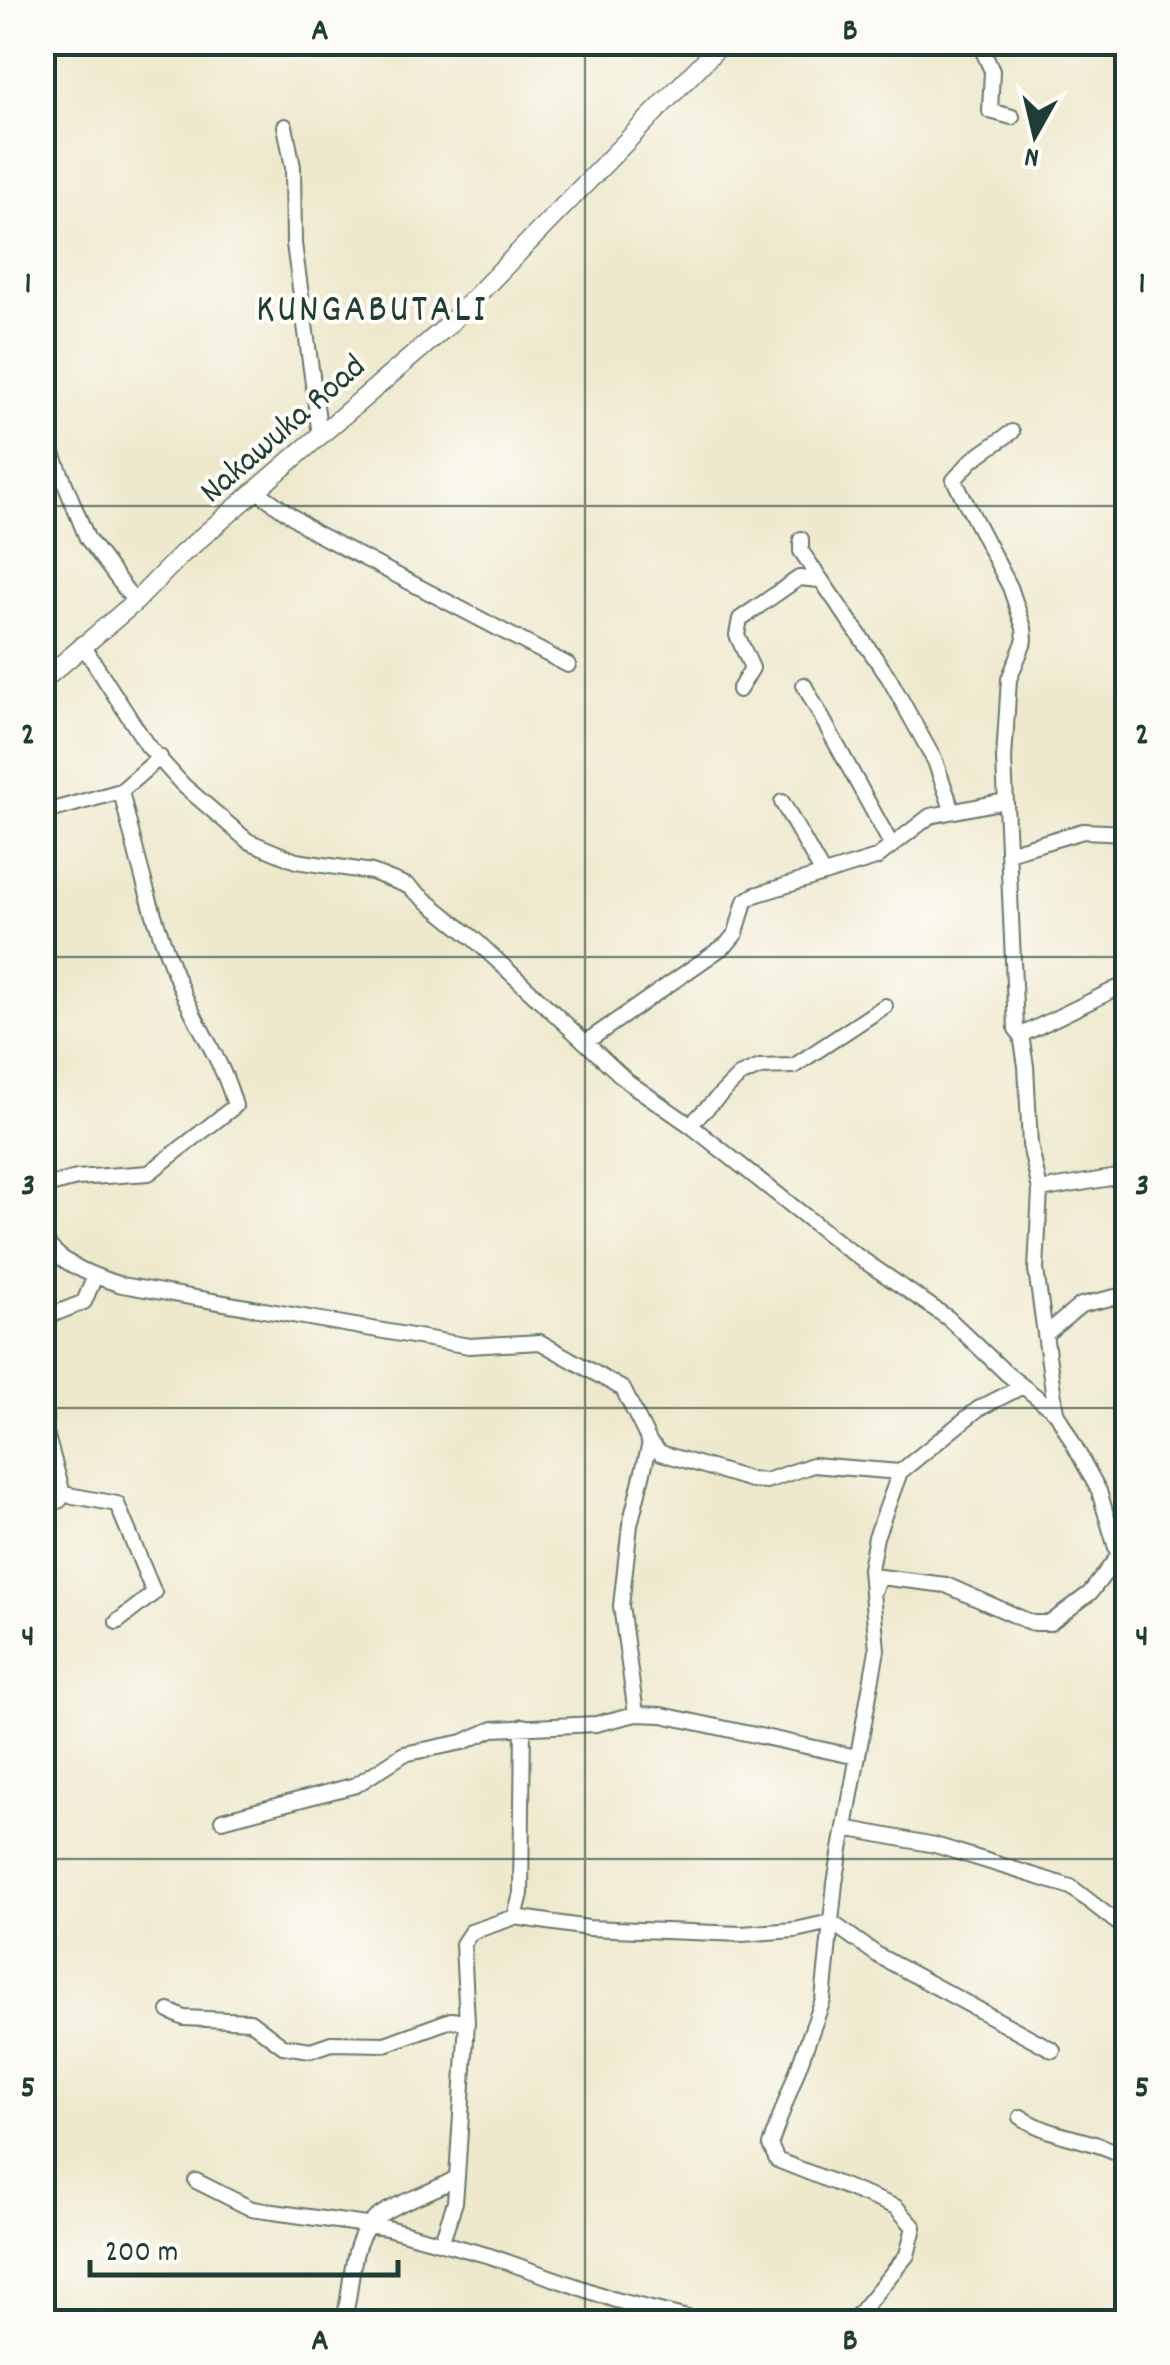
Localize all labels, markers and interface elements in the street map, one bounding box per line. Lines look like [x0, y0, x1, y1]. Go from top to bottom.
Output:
text: A [311, 10, 329, 56]
text: B [842, 10, 858, 56]
north arrow [985, 85, 1085, 185]
text: N [1023, 134, 1042, 176]
text: 1 [24, 263, 32, 309]
text: 1 [1138, 263, 1146, 309]
district label: KUNGABUTALI [256, 284, 488, 341]
street label: Nakawuka Road [190, 344, 379, 517]
text: 2 [21, 714, 35, 760]
text: 2 [1135, 714, 1149, 760]
text: 3 [21, 1165, 35, 1211]
text: 3 [1135, 1165, 1149, 1211]
text: 4 [21, 1616, 35, 1662]
text: 4 [1135, 1616, 1149, 1662]
text: 5 [21, 2067, 35, 2113]
text: 5 [1135, 2067, 1149, 2113]
scale bar [90, 2215, 398, 2277]
text: 200 m [105, 2233, 178, 2276]
text: A [311, 2320, 329, 2365]
text: B [842, 2320, 858, 2365]

